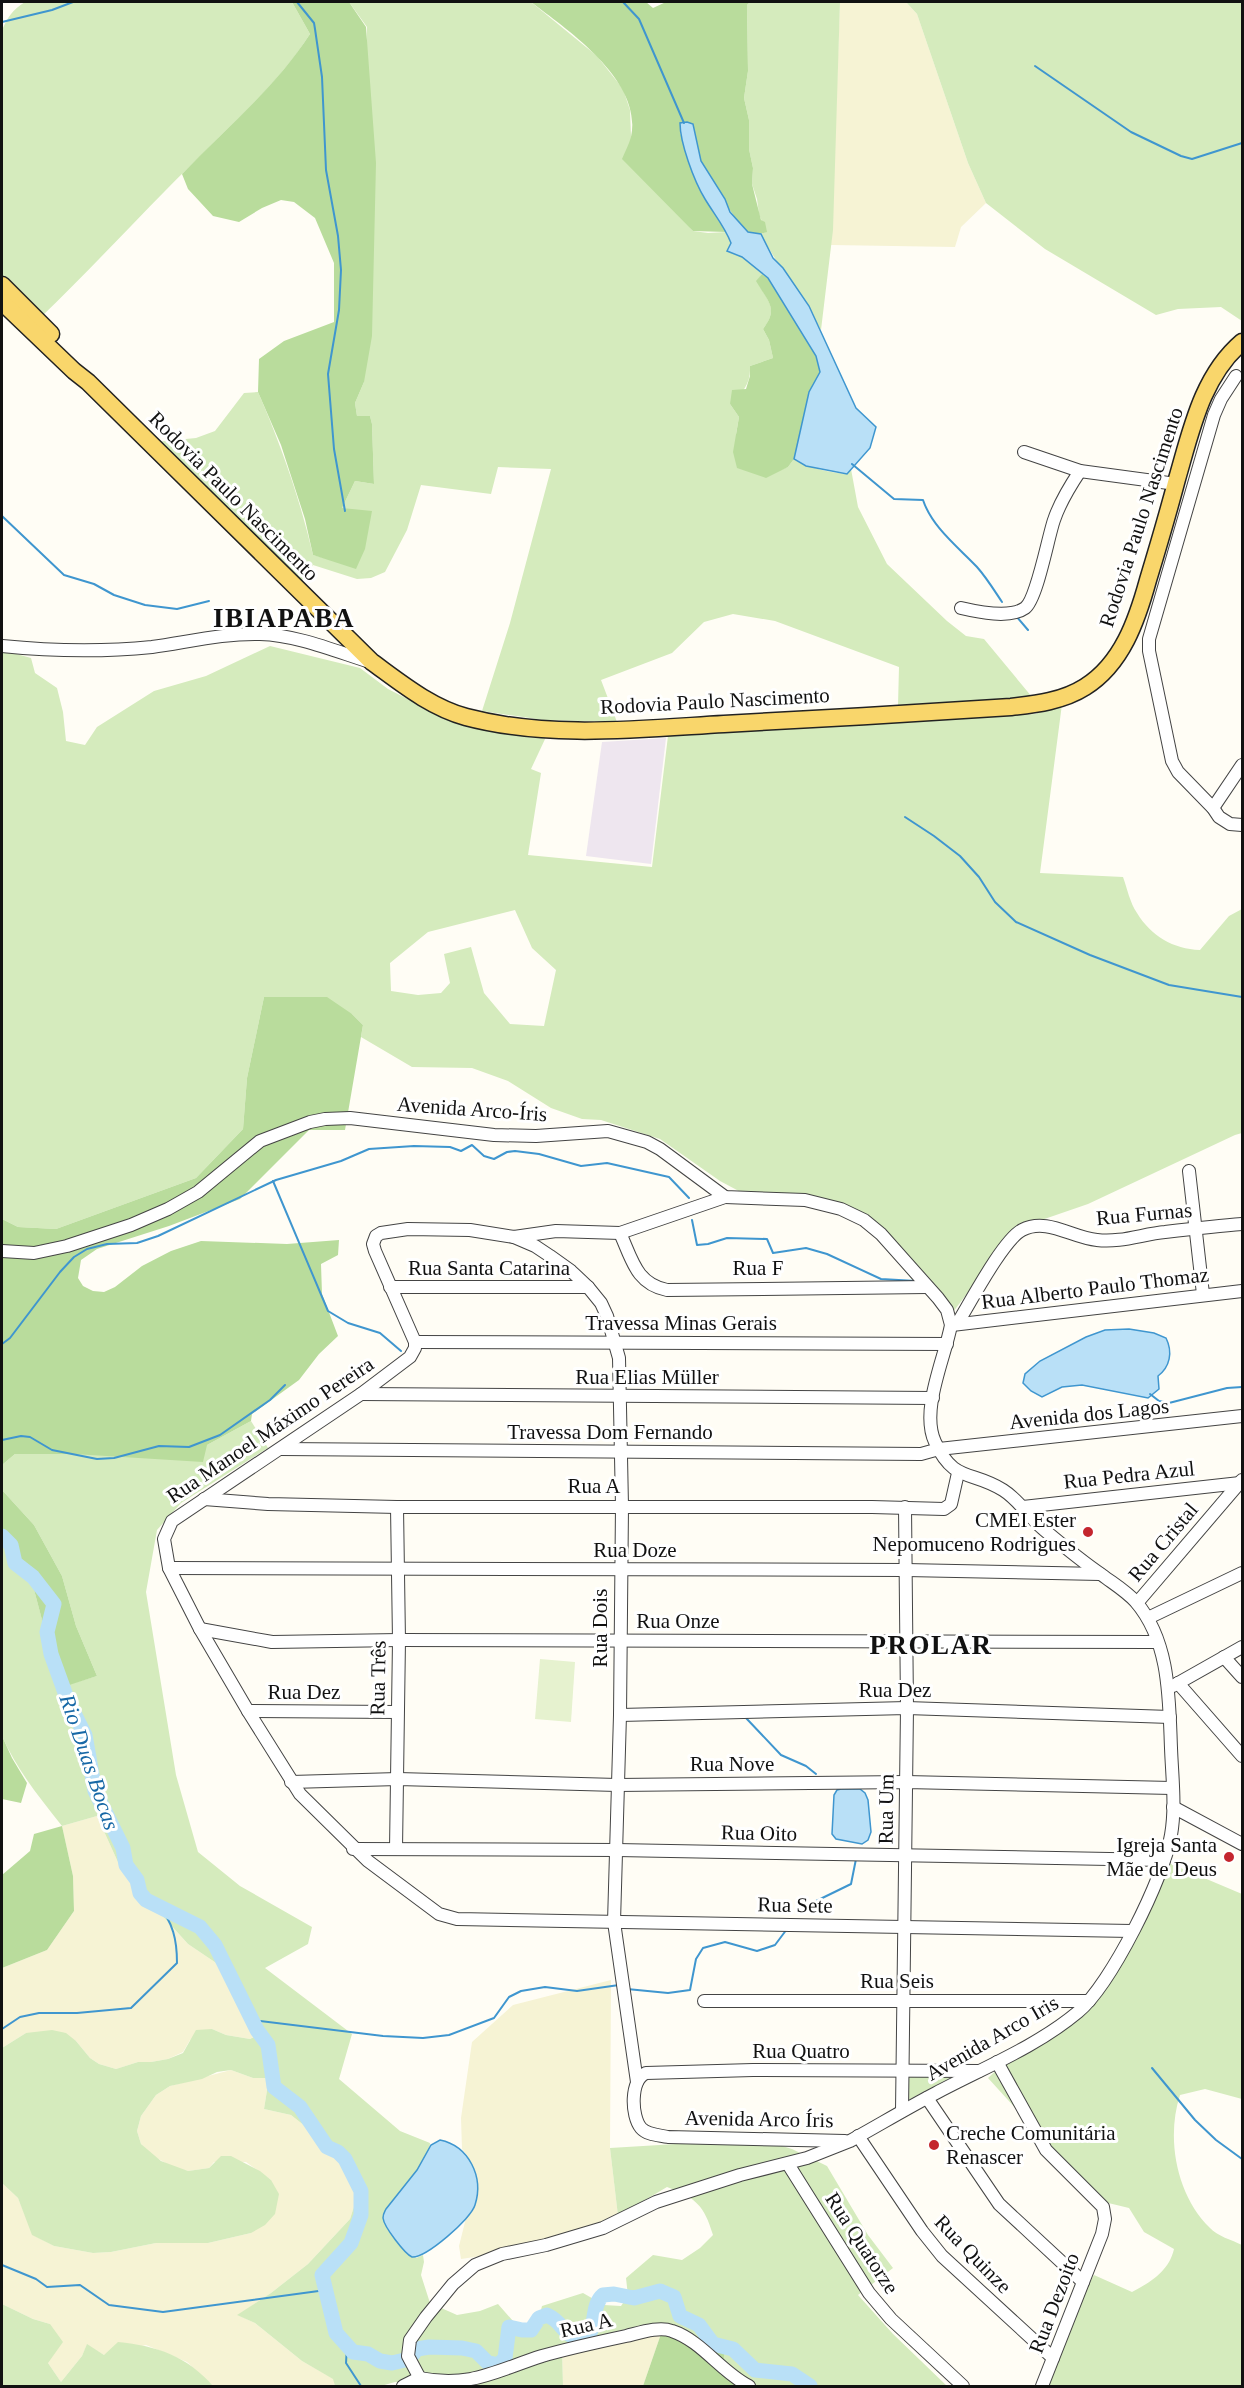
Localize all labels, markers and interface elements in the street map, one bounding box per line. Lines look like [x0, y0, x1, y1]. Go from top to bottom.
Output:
street label: Rodovia Paulo Nascimento [1094, 404, 1188, 630]
street label: Rodovia Paulo Nascimento [144, 406, 324, 586]
district label: IBIAPABA [213, 603, 355, 633]
street label: Rodovia Paulo Nascimento [600, 683, 830, 719]
street label: Avenida Arco-Íris [396, 1092, 548, 1126]
street label: Rua Furnas [1095, 1198, 1193, 1230]
street label: Rua Santa Catarina [408, 1256, 571, 1280]
street label: Rua F [733, 1256, 783, 1280]
street label: Rua Alberto Paulo Thomaz [980, 1262, 1210, 1314]
street label: Travessa Minas Gerais [585, 1311, 777, 1335]
street label: Rua Manoel Máximo Pereira [162, 1351, 379, 1508]
street label: Rua Elias Müller [575, 1365, 719, 1389]
street label: Avenida dos Lagos [1008, 1394, 1170, 1434]
street label: Travessa Dom Fernando [507, 1420, 713, 1444]
street label: Rua Pedra Azul [1062, 1456, 1196, 1494]
street label: Rua A [567, 1474, 621, 1498]
street label: Rua Cristal [1123, 1498, 1203, 1586]
place label: CMEI Ester Nepomuceno Rodrigues [872, 1508, 1076, 1556]
marker: CMEI Ester Nepomuceno Rodrigues [1081, 1525, 1095, 1539]
street label: Rua Doze [593, 1538, 677, 1562]
street label: Rua Dois [588, 1589, 612, 1667]
street label: Rua Onze [636, 1609, 720, 1633]
district label: PROLAR [870, 1630, 993, 1660]
street label: Rua Três [365, 1640, 391, 1716]
street label: Rua Dez [859, 1678, 931, 1702]
street label: Rua Dez [268, 1680, 340, 1704]
water label: Rio Duas Bocas [54, 1690, 124, 1833]
street label: Rua Nove [690, 1752, 774, 1776]
street label: Rua Um [873, 1774, 899, 1844]
street label: Rua Oito [721, 1820, 797, 1846]
place label: Igreja Santa Mãe de Deus [1106, 1833, 1218, 1881]
marker: Igreja Santa Mãe de Deus [1222, 1850, 1236, 1864]
street label: Rua Sete [757, 1892, 833, 1918]
street label: Rua Seis [860, 1969, 934, 1993]
street label: Avenida Arco Iris [922, 1990, 1062, 2086]
street label: Rua Quatro [752, 2039, 850, 2063]
street label: Avenida Arco Íris [684, 2106, 834, 2132]
place label: Creche Comunitária Renascer [946, 2121, 1116, 2169]
marker: Creche Comunitária Renascer [927, 2138, 941, 2152]
street label: Rua Quatorze [820, 2188, 904, 2298]
street label: Rua Quinze [930, 2210, 1016, 2298]
street label: Rua Dezoito [1024, 2249, 1084, 2357]
street label: Rua A [557, 2307, 615, 2343]

